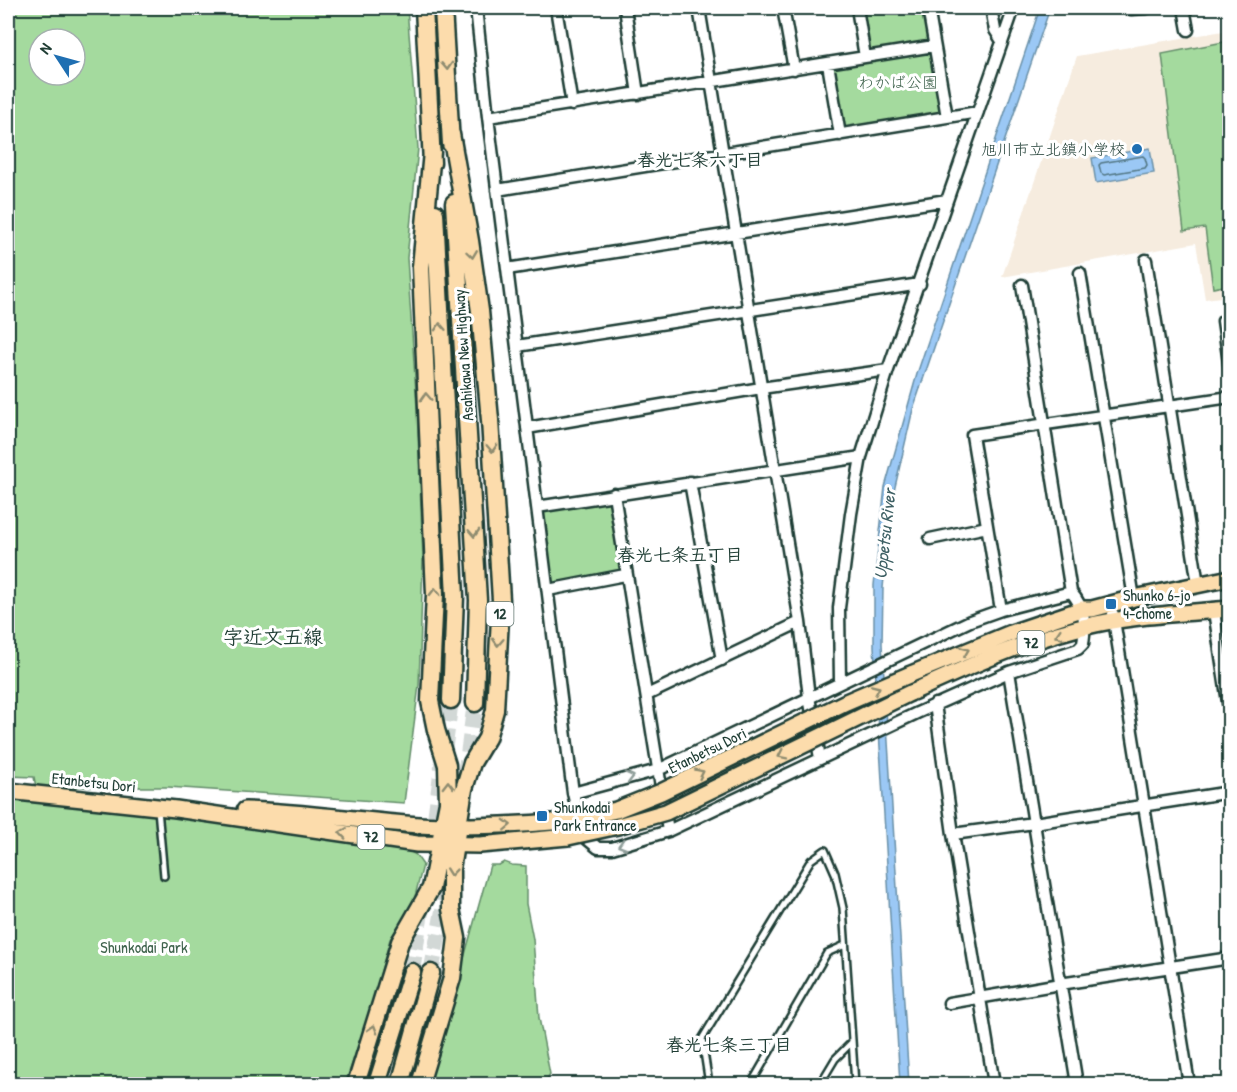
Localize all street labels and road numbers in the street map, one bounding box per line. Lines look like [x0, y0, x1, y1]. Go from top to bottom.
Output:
street label: Asahikawa New Highway [447, 288, 479, 422]
road number: 12 [486, 602, 514, 626]
road number: 72 [1018, 631, 1044, 655]
street label: Etanbetsu Dori [664, 722, 750, 778]
street label: Etanbetsu Dori [51, 767, 137, 797]
road number: 72 [358, 825, 385, 849]

